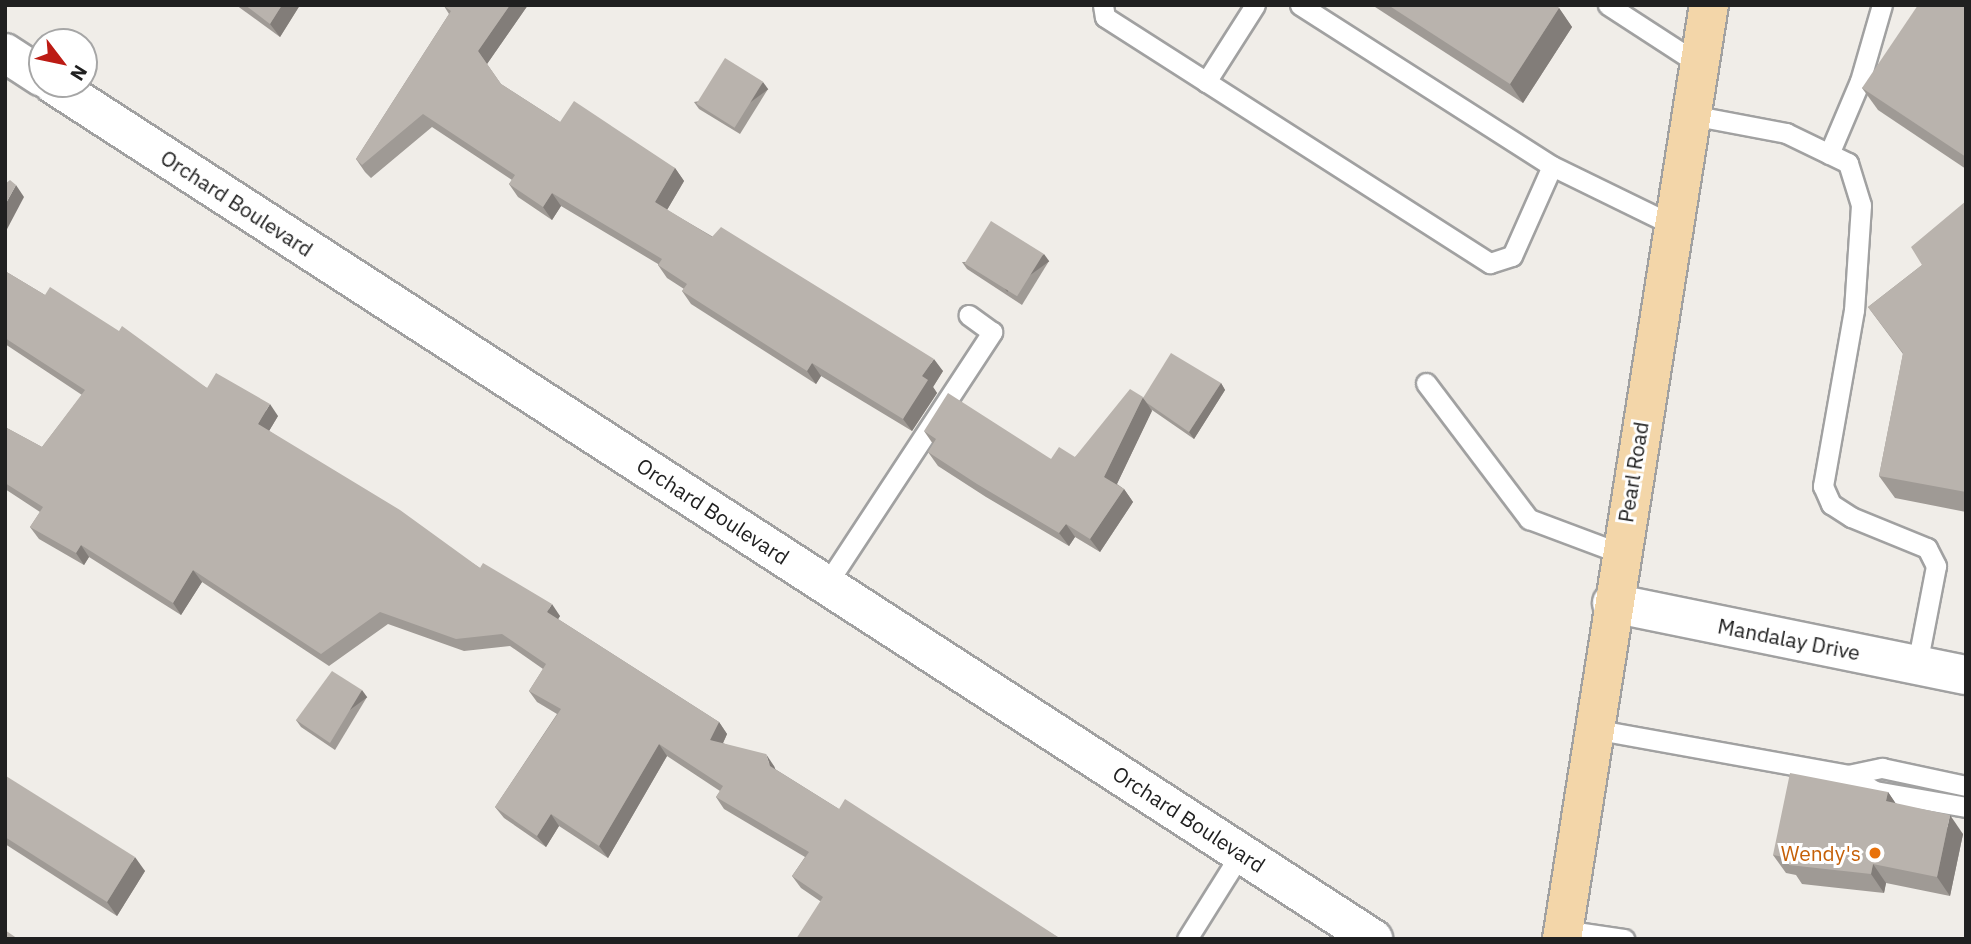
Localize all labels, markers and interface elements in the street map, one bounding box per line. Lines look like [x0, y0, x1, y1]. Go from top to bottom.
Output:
north arrow [28, 28, 98, 98]
text: N [65, 61, 93, 85]
street label: Orchard Boulevard [156, 144, 318, 262]
street label: Pearl Road [1613, 420, 1653, 524]
street label: Orchard Boulevard [632, 452, 794, 570]
street label: Mandalay Drive [1716, 613, 1862, 665]
street label: Orchard Boulevard [1108, 760, 1270, 878]
place label: Wendy's [1781, 840, 1861, 866]
marker: Wendy's [1867, 845, 1883, 861]

